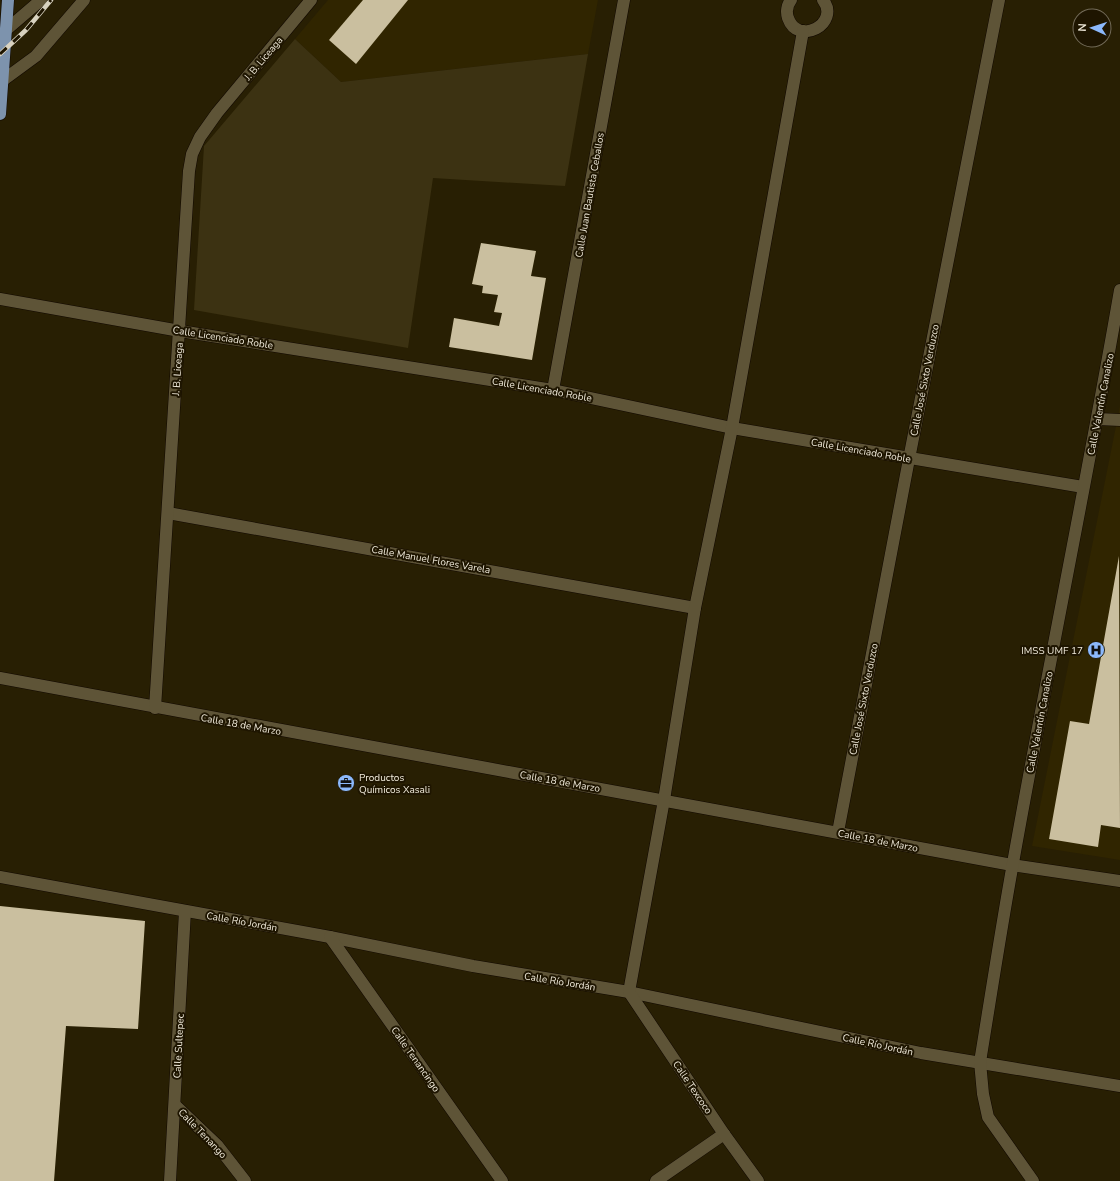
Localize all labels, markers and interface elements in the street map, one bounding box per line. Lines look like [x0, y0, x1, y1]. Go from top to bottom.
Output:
north arrow [1072, 8, 1112, 48]
text: N [1075, 23, 1090, 32]
street label: J. B. Liceaga [241, 34, 286, 84]
street label: Calle Juan Bautista Ceballos [572, 131, 608, 259]
street label: Calle Licenciado Roble [172, 323, 274, 353]
street label: Calle José Sixto Verduzco [907, 323, 943, 437]
street label: J. B. Liceaga [169, 342, 187, 397]
street label: Calle Valentín Canalizo [1084, 352, 1118, 456]
street label: Calle Licenciado Roble [491, 374, 593, 406]
street label: Calle Licenciado Roble [810, 435, 912, 467]
street label: Calle Manuel Flores Varela [370, 543, 491, 577]
hospital icon: IMSS UMF 17 [1086, 640, 1106, 660]
street label: Calle José Sixto Verduzco [846, 642, 882, 756]
place label: IMSS UMF 17 [1021, 644, 1083, 658]
street label: Calle Valentín Canalizo [1023, 670, 1057, 774]
street label: Calle 18 de Marzo [199, 711, 283, 739]
street label: Calle 18 de Marzo [518, 768, 602, 796]
place label: Productos Químicos Xasali [359, 771, 430, 797]
office icon: Productos Químicos Xasali [336, 773, 356, 793]
street label: Calle 18 de Marzo [836, 826, 920, 856]
street label: Calle Río Jordán [205, 909, 278, 935]
street label: Calle Río Jordán [523, 969, 596, 995]
street label: Calle Sultepec [170, 1013, 188, 1079]
street label: Calle Tenancingo [387, 1024, 443, 1095]
street label: Calle Río Jordán [841, 1031, 914, 1059]
street label: Calle Texcoco [669, 1058, 715, 1117]
street label: Calle Tenango [175, 1106, 230, 1162]

